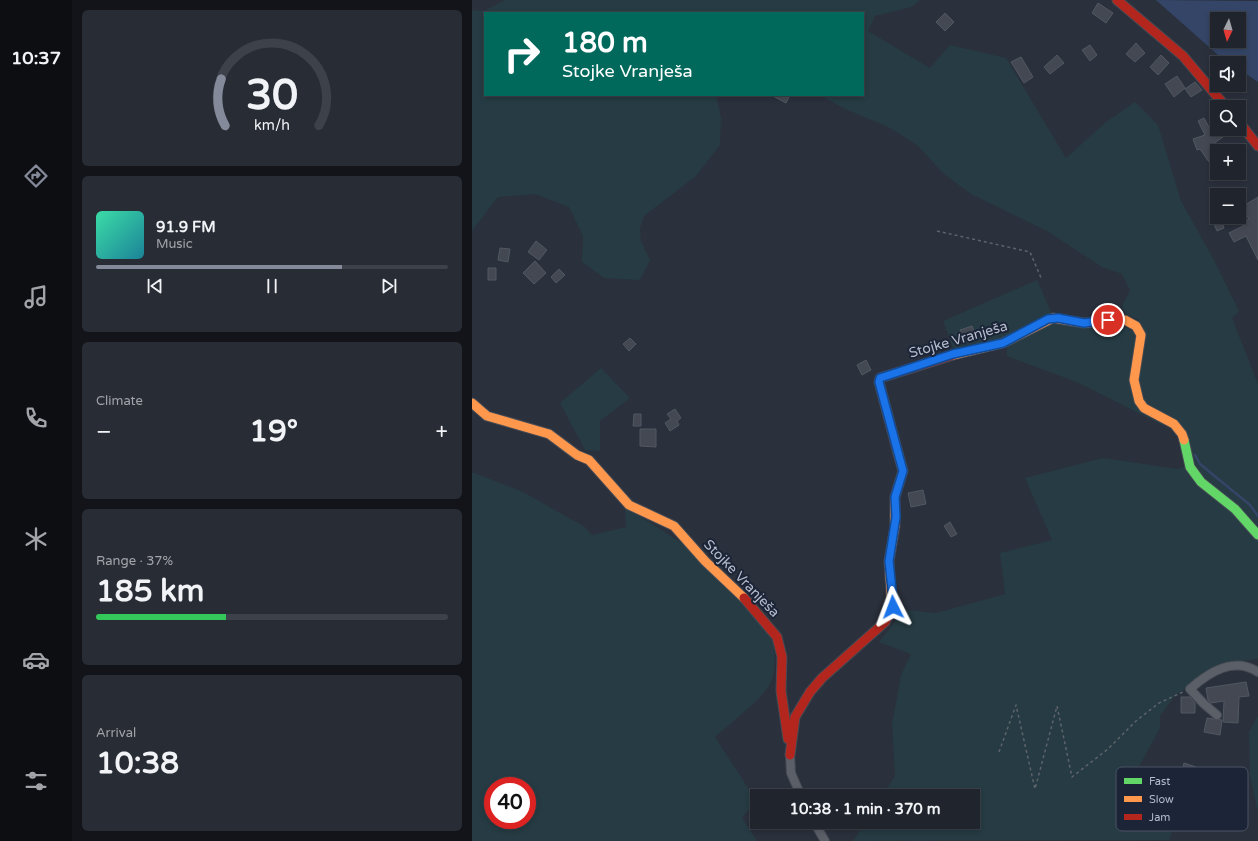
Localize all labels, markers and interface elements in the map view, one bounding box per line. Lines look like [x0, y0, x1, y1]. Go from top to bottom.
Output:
north arrow [1210, 12, 1246, 48]
map controls [1210, 12, 1246, 224]
text: 180 m [562, 26, 648, 60]
icon: right [496, 28, 548, 80]
text: 10:37 [11, 47, 61, 69]
button: sound [1210, 56, 1246, 92]
text: Stojke Vranješa [562, 60, 693, 82]
text: 30 [246, 71, 298, 121]
button: search [1210, 100, 1246, 136]
text: km/h [254, 117, 290, 134]
button: + [1210, 144, 1246, 180]
icon: directions [22, 162, 50, 190]
button: − [1210, 188, 1246, 224]
text: 91.9 FM [156, 218, 216, 236]
text: Music [156, 236, 193, 252]
icon: previous [144, 275, 166, 297]
icon: pause [261, 275, 283, 297]
icon: next [378, 275, 400, 297]
icon: music [22, 283, 50, 311]
pin [1091, 303, 1125, 337]
icon: arrive [1097, 309, 1119, 331]
street label: Stojke Vranješa [907, 317, 1009, 362]
text: Climate [96, 393, 143, 409]
icon: phone [22, 404, 50, 432]
text: 19° [249, 413, 298, 450]
text: − [96, 419, 112, 445]
text: + [436, 419, 448, 445]
icon: climate [22, 525, 50, 553]
street label: Stojke Vranješa [700, 536, 783, 621]
text: Range · 37% [96, 553, 173, 569]
text: 185 km [96, 573, 204, 610]
position arrow [872, 586, 914, 628]
icon: car [22, 646, 50, 674]
text: Arrival [96, 725, 136, 741]
text: 10:38 [96, 745, 179, 782]
icon: filters [22, 767, 50, 795]
legend [1116, 767, 1248, 831]
text: Fast [1149, 775, 1170, 788]
speed limit sign: 40 [484, 777, 536, 829]
text: Slow [1149, 793, 1174, 806]
text: 10:38 · 1 min · 370 m [790, 800, 940, 818]
text: Jam [1149, 811, 1170, 824]

